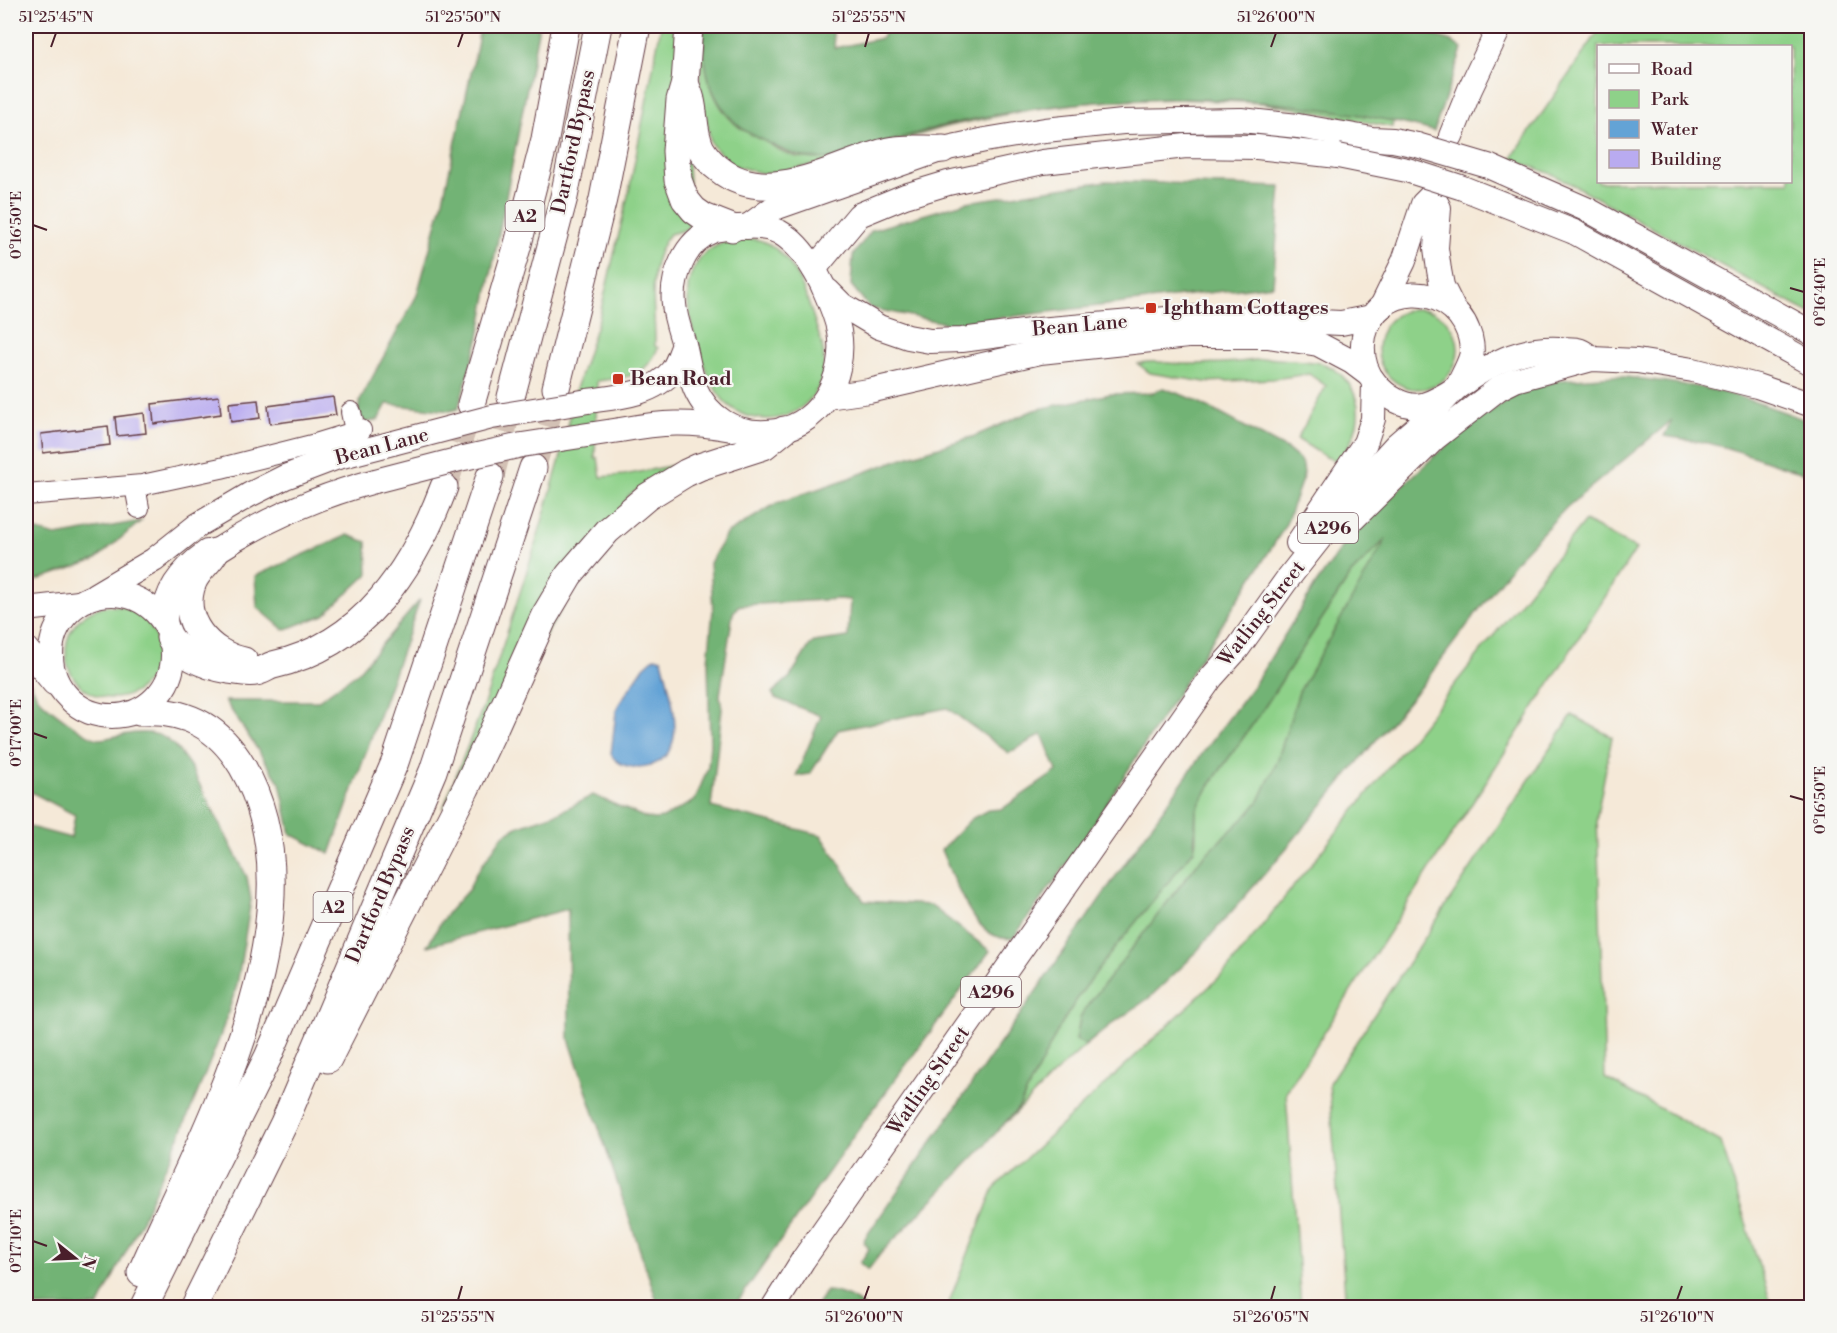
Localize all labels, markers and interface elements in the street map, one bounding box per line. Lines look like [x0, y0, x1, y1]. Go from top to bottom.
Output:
text: 51°25'45"N [19, 8, 93, 27]
text: 51°25'50"N [425, 8, 501, 27]
text: 51°25'55"N [832, 8, 906, 27]
text: 51°26'00"N [1237, 8, 1315, 27]
legend [1597, 45, 1792, 183]
text: Road [1651, 58, 1694, 81]
street label: Dartford Bypass [547, 68, 601, 216]
text: Park [1651, 88, 1690, 111]
text: Water [1650, 118, 1699, 141]
text: Building [1650, 148, 1722, 171]
text: 0°16'50"E [7, 191, 26, 259]
road number: A2 [506, 201, 544, 231]
text: 0°16'40"E [1811, 258, 1830, 326]
place label: Ightham Cottages [1163, 296, 1329, 321]
marker: Ightham Cottages [1144, 301, 1158, 315]
street label: Bean Lane [1030, 309, 1129, 343]
place label: Bean Road [630, 367, 732, 392]
marker: Bean Road [611, 372, 625, 386]
street label: Bean Lane [332, 423, 431, 472]
road number: A296 [1298, 513, 1358, 543]
street label: Watling Street [1212, 556, 1311, 673]
text: 0°17'00"E [7, 699, 26, 767]
text: 0°16'50"E [1811, 766, 1830, 834]
street label: Dartford Bypass [341, 823, 421, 967]
road number: A2 [314, 892, 352, 922]
road number: A296 [961, 977, 1021, 1007]
street label: Watling Street [882, 1022, 976, 1141]
text: 0°17'10"E [7, 1209, 26, 1273]
north arrow [45, 1228, 105, 1288]
text: N [77, 1253, 100, 1272]
text: 51°25'55"N [421, 1308, 495, 1327]
text: 51°26'00"N [825, 1308, 903, 1327]
text: 51°26'05"N [1233, 1308, 1309, 1327]
text: 51°26'10"N [1640, 1308, 1714, 1327]

